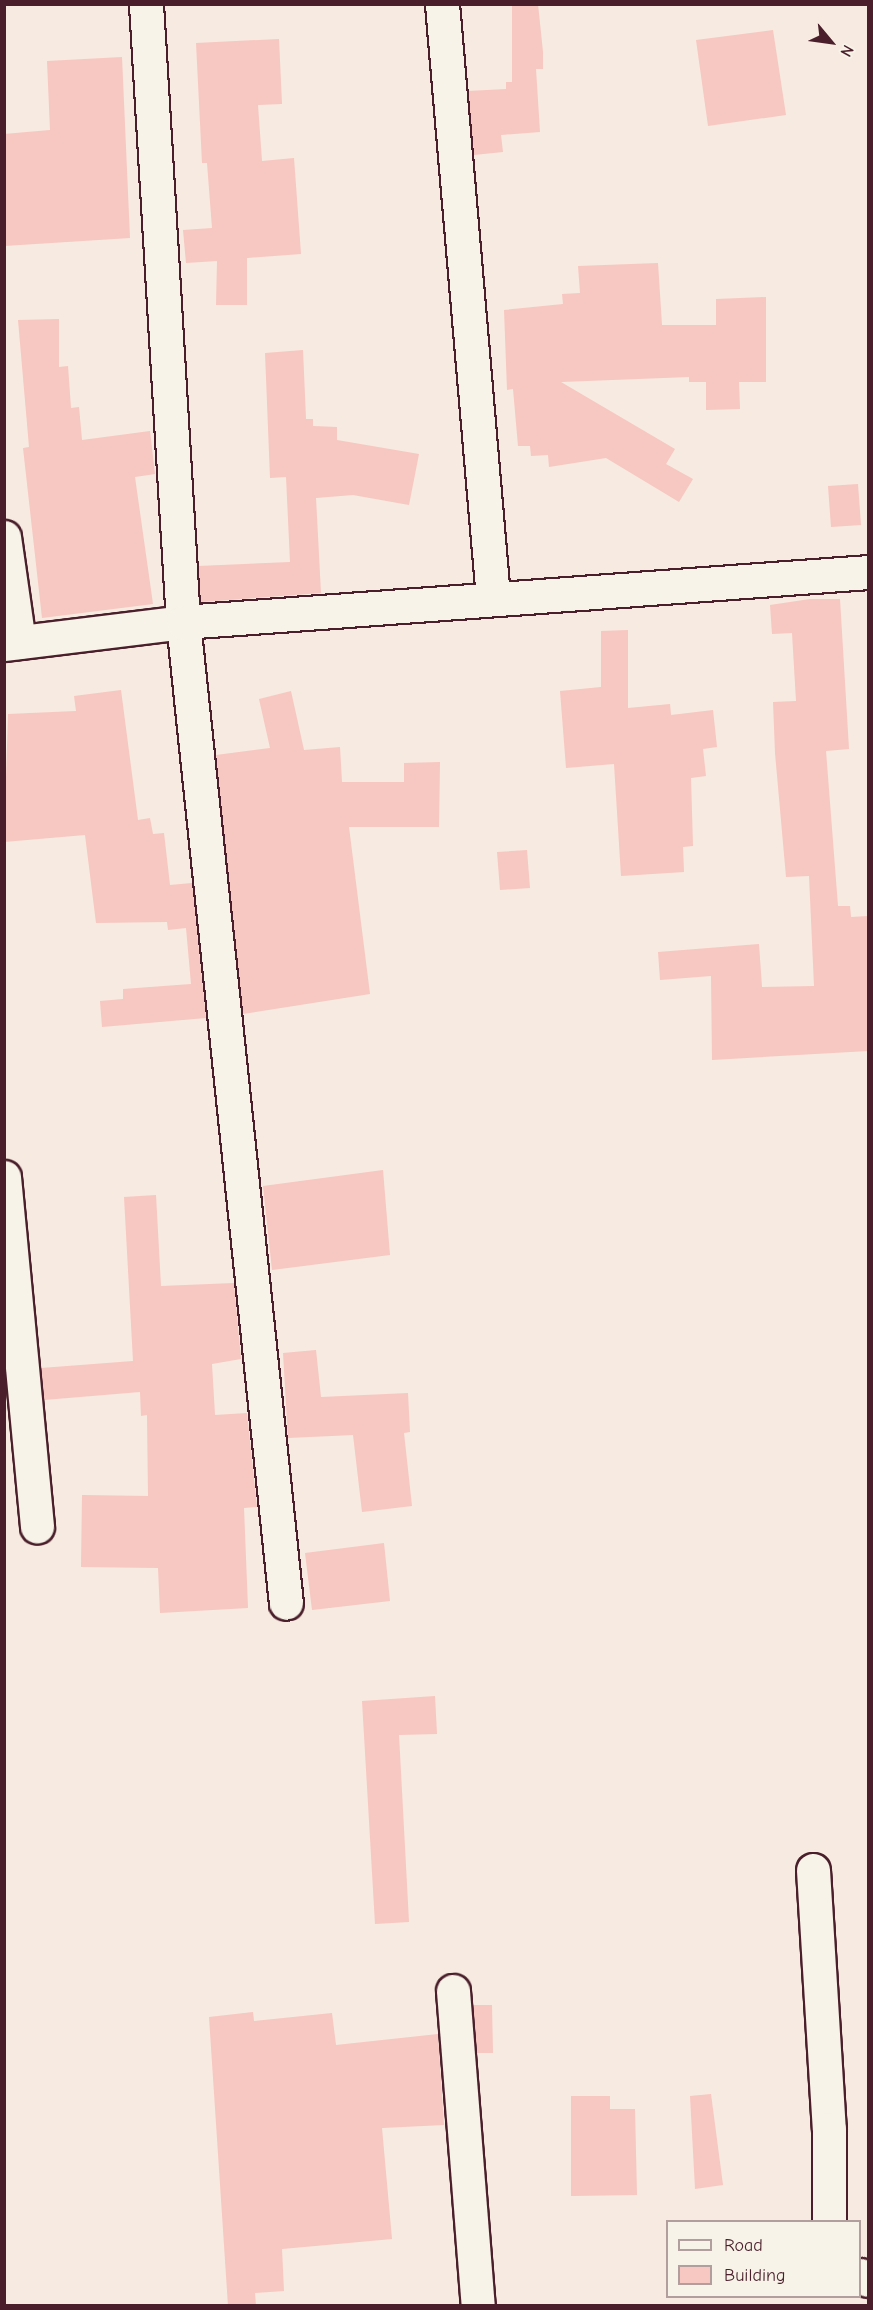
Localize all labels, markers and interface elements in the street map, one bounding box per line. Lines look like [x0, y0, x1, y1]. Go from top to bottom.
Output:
north arrow [801, 12, 861, 72]
text: N [836, 42, 857, 60]
legend [666, 2220, 861, 2298]
text: Road [724, 2235, 763, 2256]
text: Building [724, 2265, 786, 2286]

